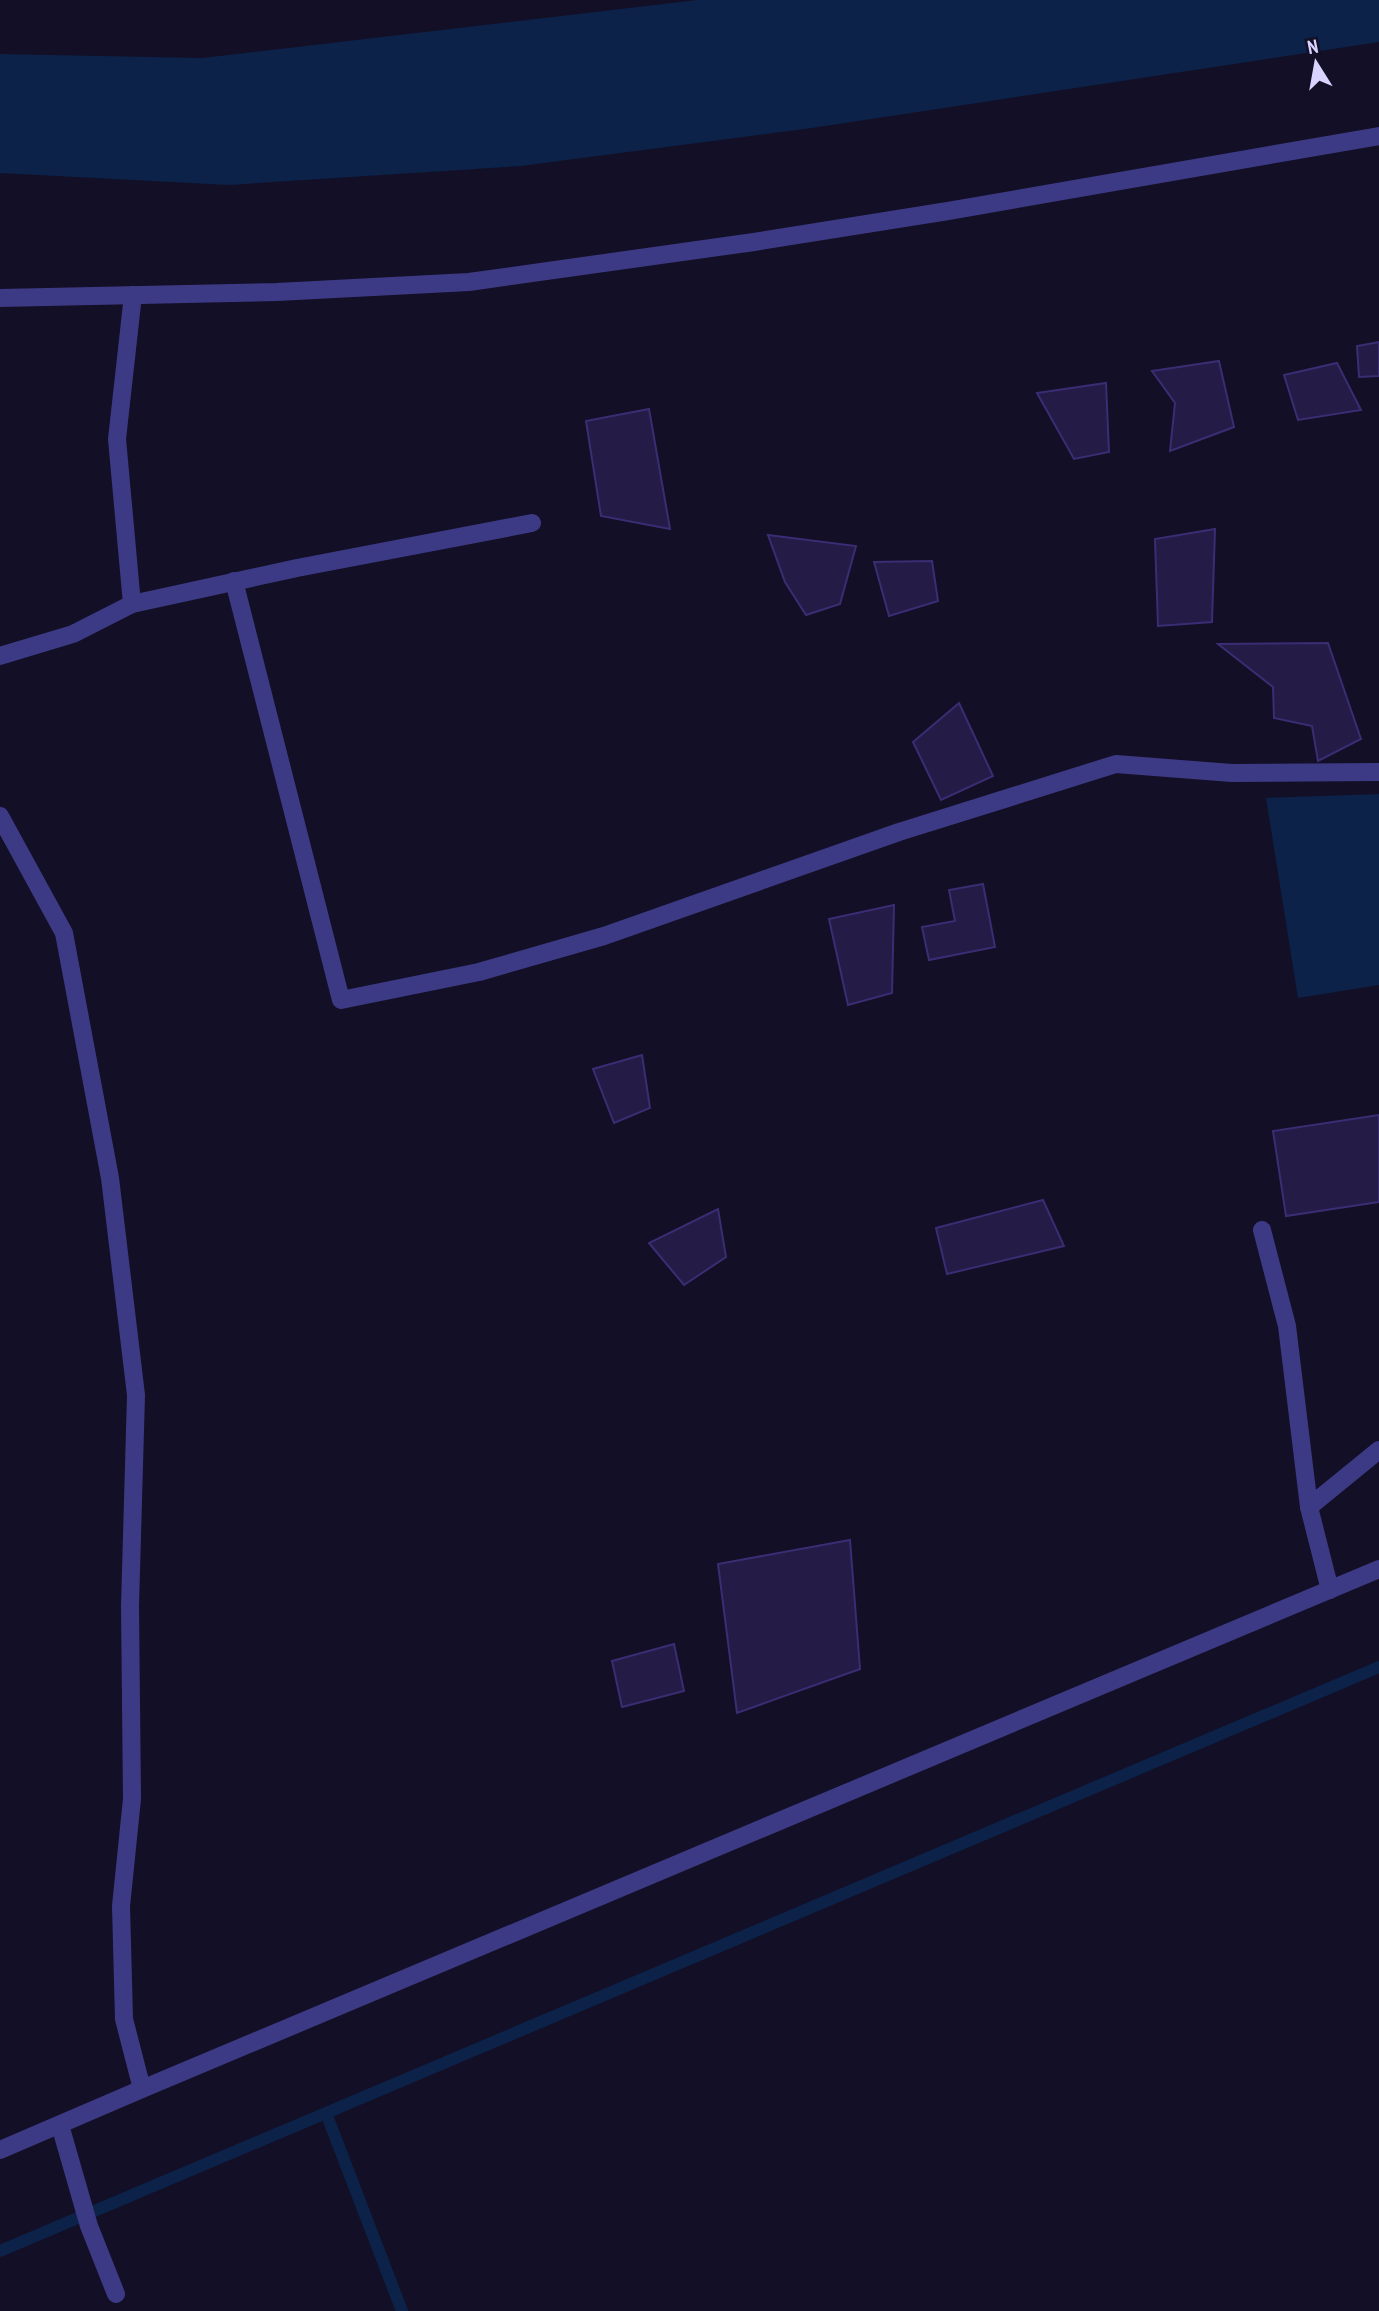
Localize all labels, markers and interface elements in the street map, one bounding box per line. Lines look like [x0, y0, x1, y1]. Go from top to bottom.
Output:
north arrow [1281, 28, 1351, 98]
text: N [1305, 34, 1320, 59]

